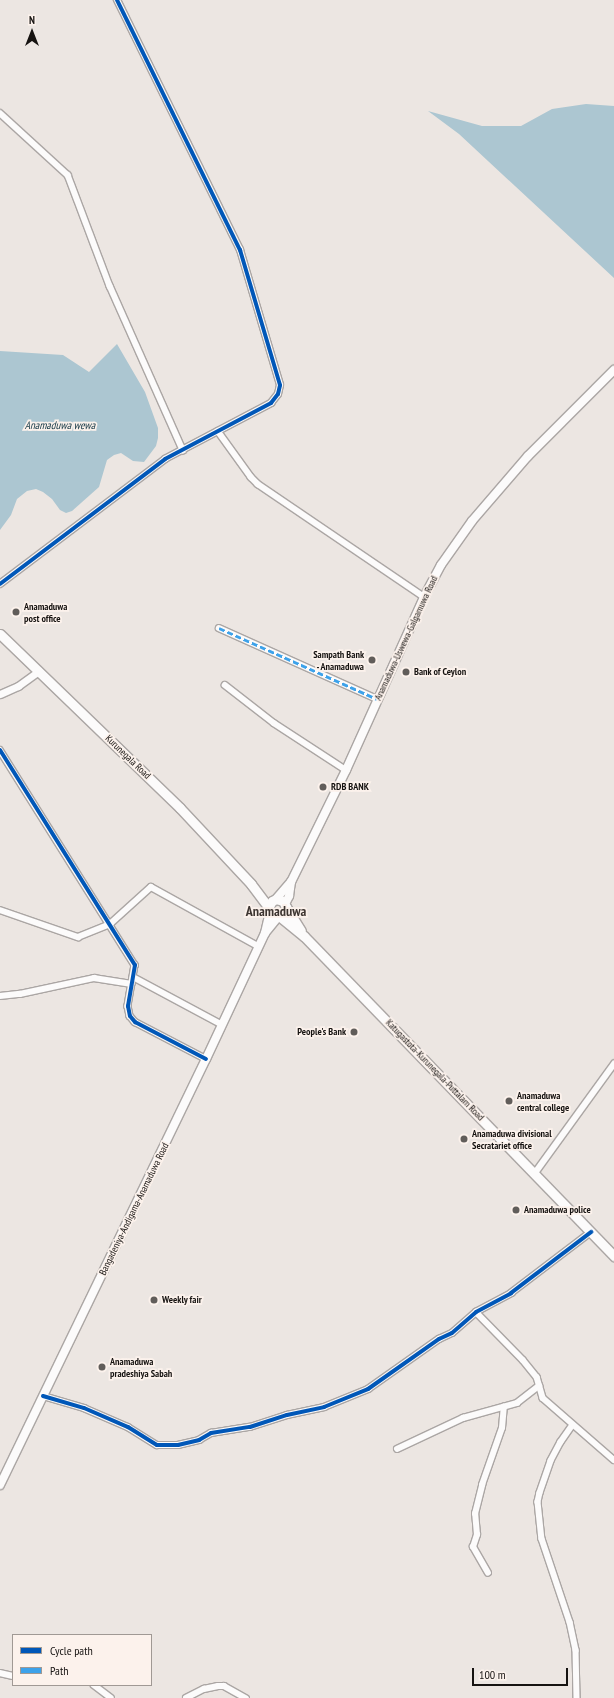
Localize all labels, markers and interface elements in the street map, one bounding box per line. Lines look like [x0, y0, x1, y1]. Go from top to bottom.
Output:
north arrow [12, 12, 52, 52]
text: N [29, 13, 35, 27]
water label: Anamaduwa wewa [25, 418, 95, 432]
street label: Anamaduwa-Uswewa-Galgamuwa Road [372, 574, 440, 702]
place label: Anamaduwa post office [24, 600, 67, 624]
marker: Anamaduwa post office [11, 607, 21, 617]
place label: Sampath Bank - Anamaduwa [313, 648, 364, 672]
marker: Sampath Bank - Anamaduwa [367, 655, 377, 665]
place label: Bank of Ceylon [414, 666, 467, 678]
marker: Bank of Ceylon [401, 667, 411, 677]
street label: Kurunegala Road [103, 732, 153, 782]
place label: RDB BANK [331, 781, 369, 793]
marker: RDB BANK [318, 782, 328, 792]
district label: Anamaduwa [246, 903, 306, 919]
street label: Katugastota-Kurunegala-Puttalam Road [383, 1017, 487, 1123]
place label: People's Bank [297, 1026, 346, 1038]
marker: People's Bank [349, 1027, 359, 1037]
place label: Anamaduwa central college [517, 1089, 569, 1112]
marker: Anamaduwa central college [504, 1096, 514, 1106]
place label: Anamaduwa divisional Secratariet office [472, 1127, 552, 1150]
marker: Anamaduwa divisional Secratariet office [459, 1134, 469, 1144]
street label: Bangadeniya-Andigama-Anamaduwa Road [97, 1141, 171, 1277]
place label: Anamaduwa police [524, 1204, 591, 1216]
marker: Anamaduwa police [511, 1205, 521, 1215]
place label: Weekly fair [162, 1294, 202, 1306]
marker: Weekly fair [149, 1295, 159, 1305]
place label: Anamaduwa pradeshiya Sabah [110, 1355, 172, 1378]
marker: Anamaduwa pradeshiya Sabah [97, 1362, 107, 1372]
legend [12, 1634, 152, 1686]
text: Cycle path [50, 1643, 93, 1658]
scale bar [474, 1660, 570, 1686]
text: Path [50, 1663, 68, 1678]
text: 100 m [479, 1667, 506, 1682]

